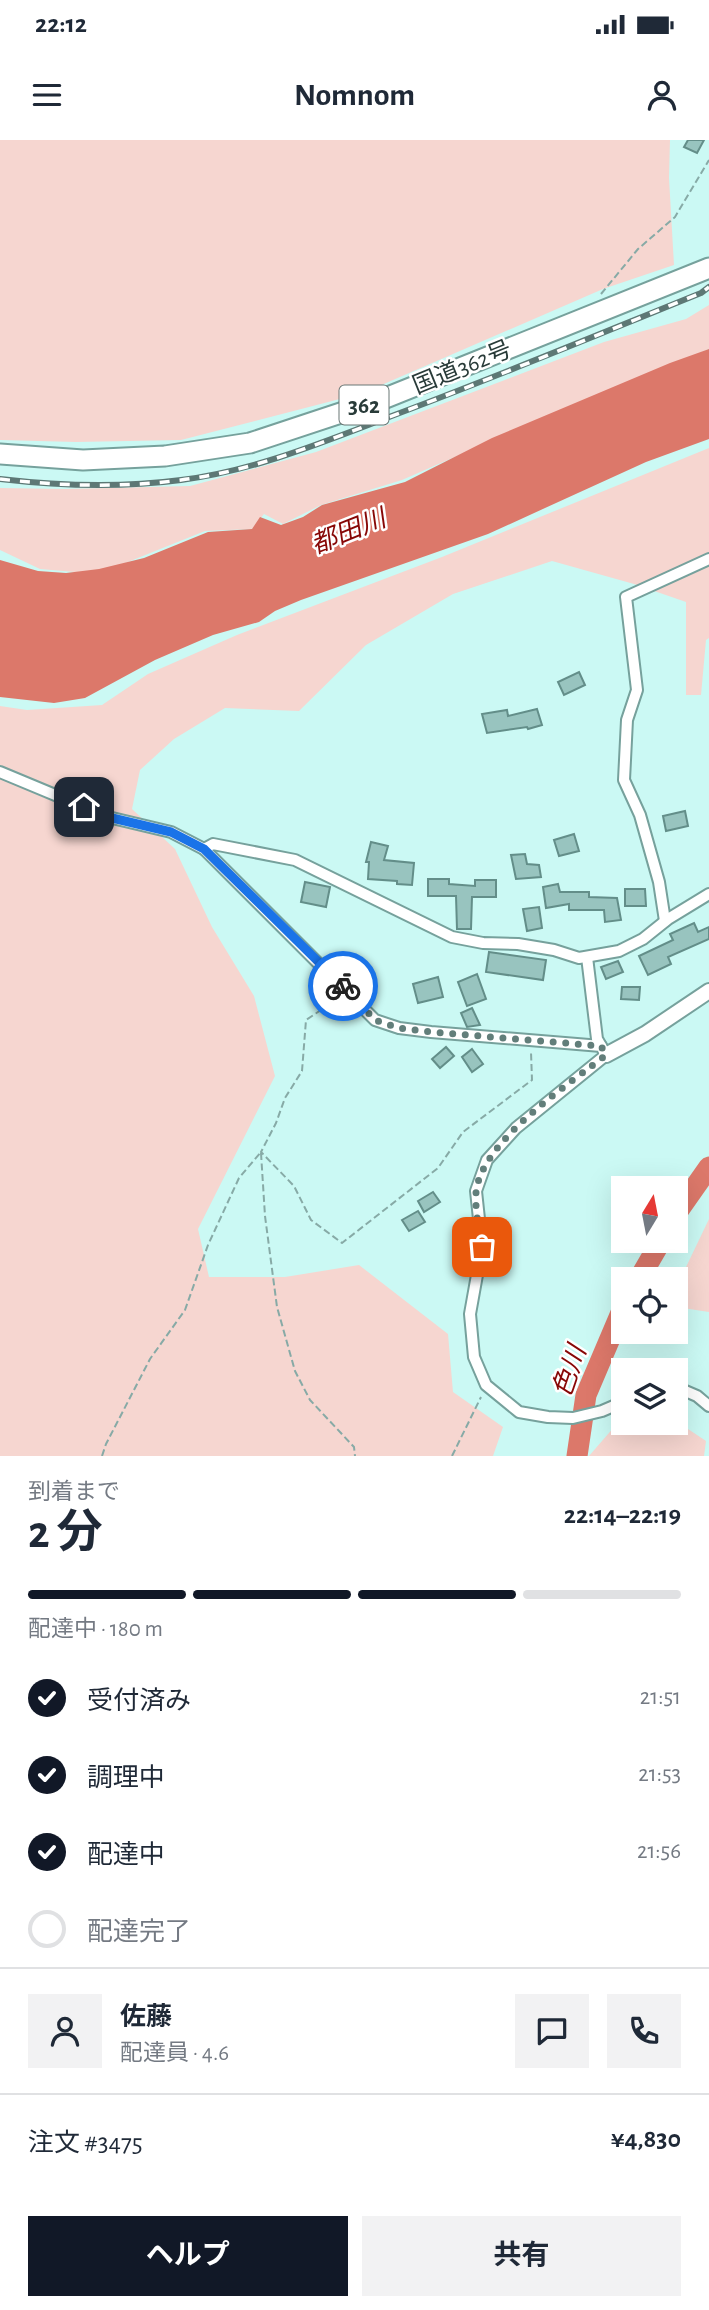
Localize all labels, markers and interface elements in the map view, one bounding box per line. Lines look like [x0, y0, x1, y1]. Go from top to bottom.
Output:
text: 22:12 [35, 11, 87, 37]
icon: menu [28, 76, 66, 114]
icon: person [643, 76, 681, 114]
text: Nomnom [294, 79, 415, 111]
street label: 国道362号 [409, 335, 515, 399]
road number: 362 [340, 386, 388, 424]
water label: 都田川 [307, 503, 392, 559]
pin [54, 777, 114, 837]
icon: home [65, 788, 103, 826]
courier [308, 951, 378, 1021]
icon: bike [324, 967, 362, 1005]
north arrow [611, 1176, 688, 1253]
map controls [611, 1176, 688, 1435]
pin [452, 1217, 512, 1277]
icon: bag [463, 1228, 501, 1266]
button: locate [611, 1267, 688, 1344]
water label: 色川 [548, 1339, 592, 1400]
button: layers [611, 1358, 688, 1435]
text: 到着まで [28, 1481, 120, 1504]
text: 22:14–22:19 [564, 1502, 681, 1528]
text: 2 分 [28, 1510, 103, 1556]
text: 配達中 · 180 m [28, 1618, 163, 1641]
icon: check [28, 1679, 66, 1717]
text: 21:51 [640, 1686, 681, 1709]
text: 受付済み [87, 1688, 191, 1714]
icon: check [28, 1756, 66, 1794]
text: 21:53 [638, 1763, 681, 1786]
text: 調理中 [87, 1765, 165, 1791]
icon: check [28, 1833, 66, 1871]
text: 21:56 [637, 1840, 681, 1863]
text: 配達中 [87, 1842, 165, 1868]
text: 配達完了 [87, 1919, 191, 1945]
button: person [28, 1994, 102, 2068]
button: chat [515, 1994, 589, 2068]
button: phone [607, 1994, 681, 2068]
text: 佐藤 [120, 2004, 172, 2030]
text: 配達員 · 4.6 [120, 2042, 229, 2065]
text: ¥4,830 [611, 2126, 681, 2152]
text: 注文 #3475 [28, 2130, 143, 2156]
button: ヘルプ [28, 2216, 348, 2296]
button: 共有 [362, 2216, 681, 2296]

